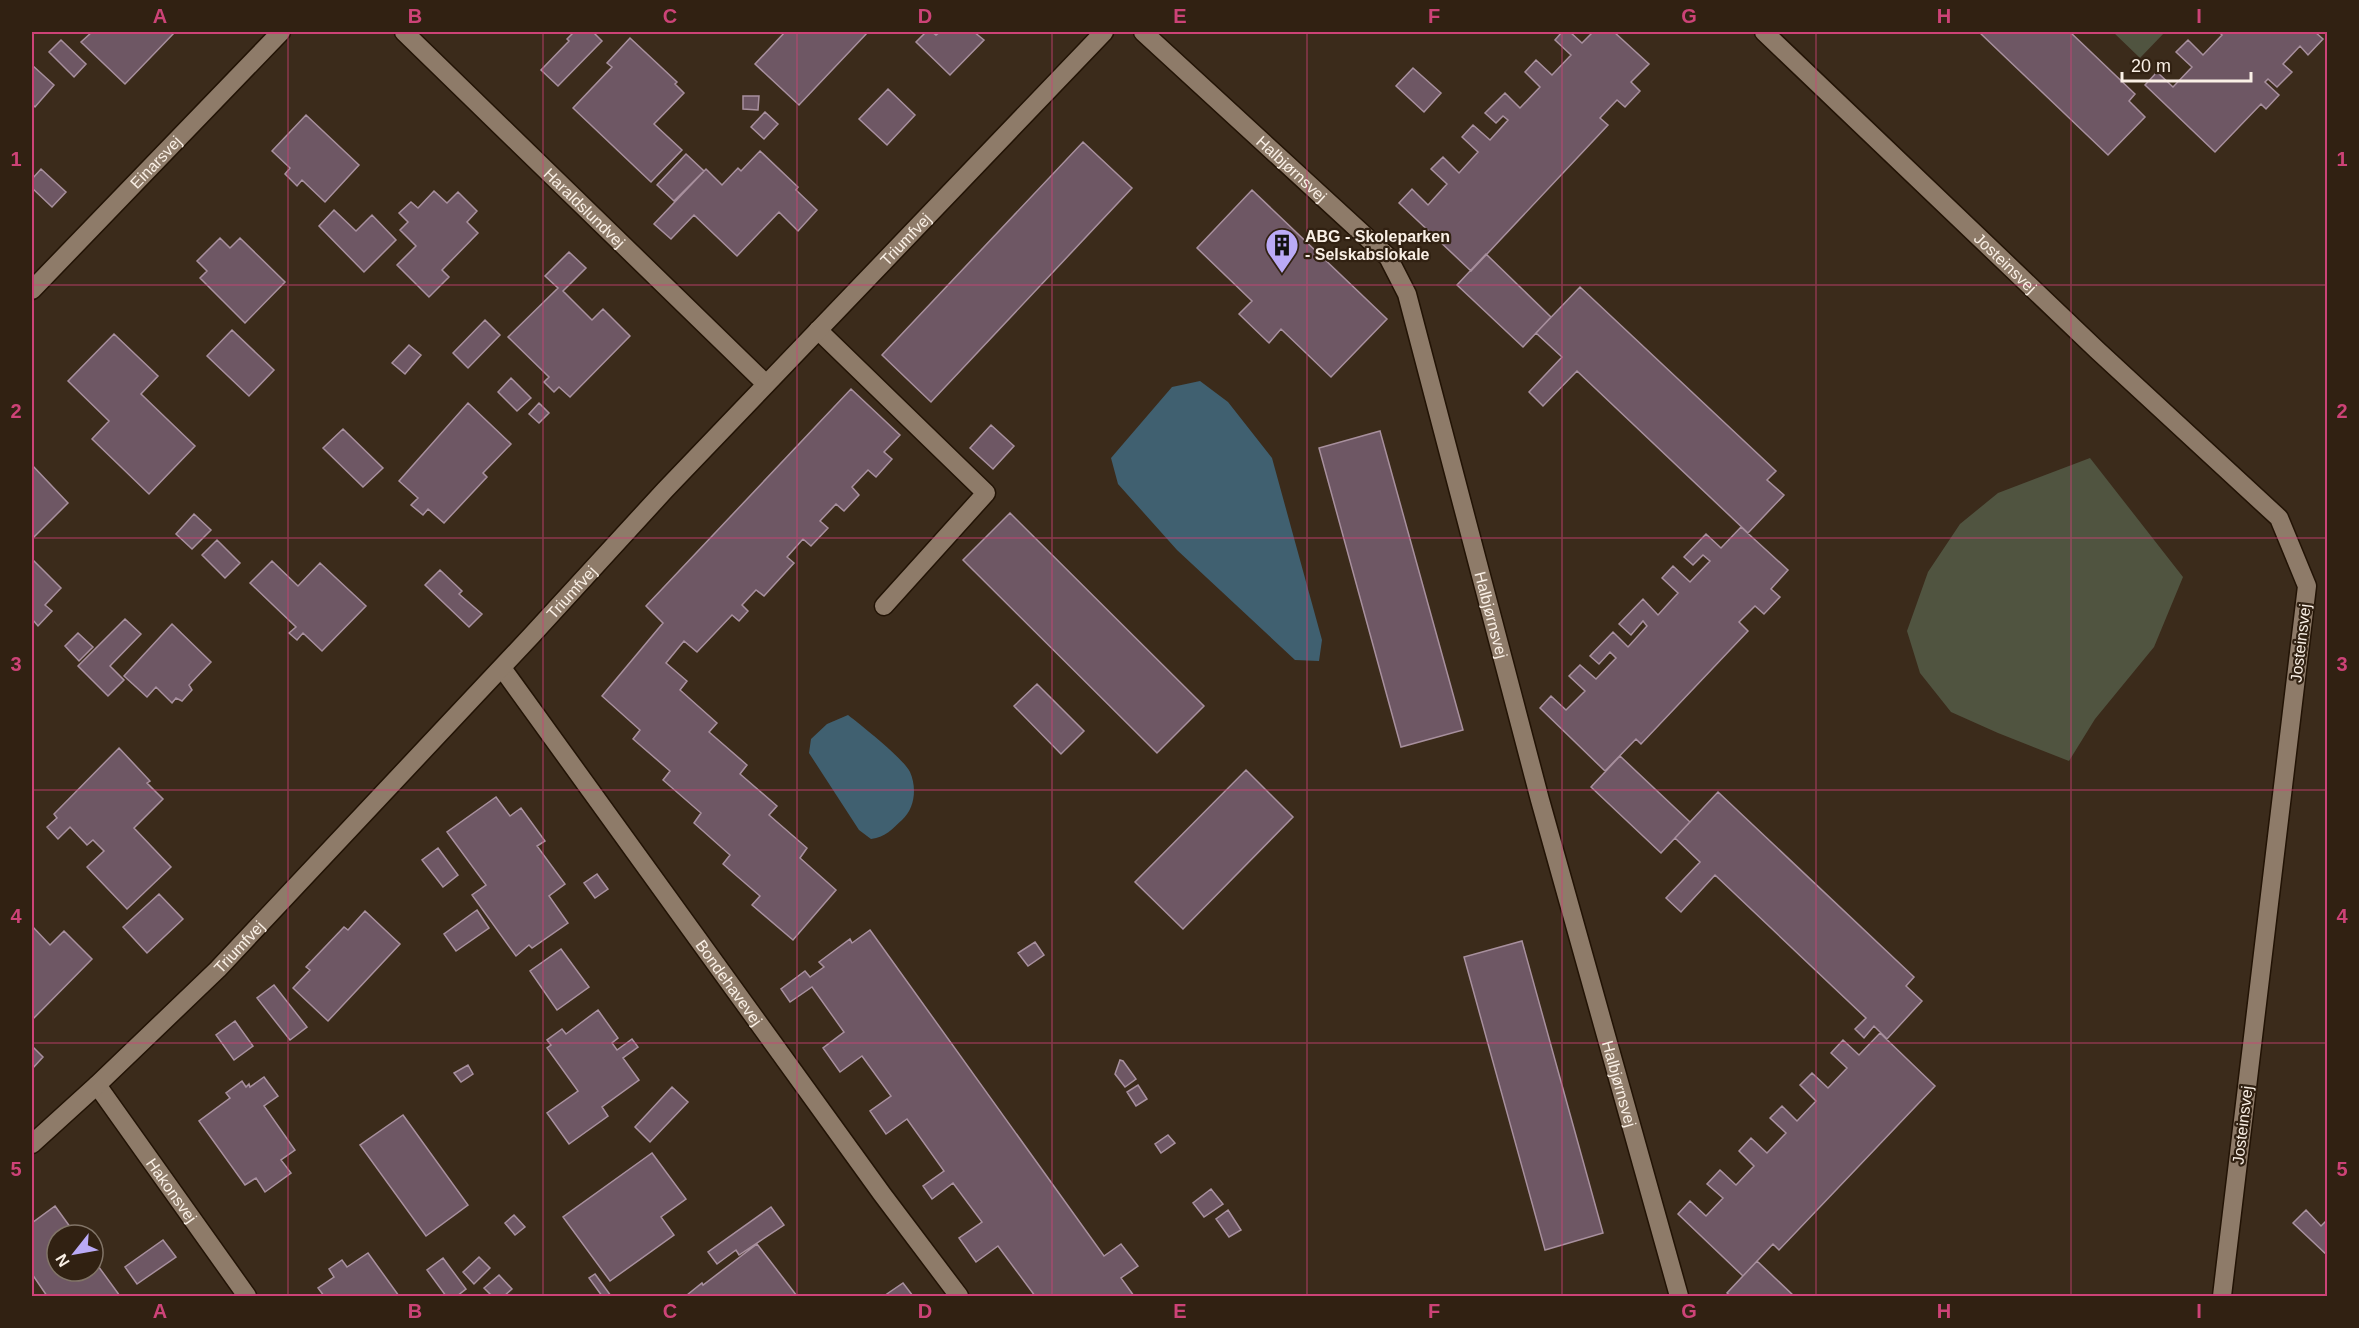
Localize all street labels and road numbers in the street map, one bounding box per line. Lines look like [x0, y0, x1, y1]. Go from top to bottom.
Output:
street label: Einarsvej [127, 133, 185, 192]
street label: Halbjørnsvej [1253, 133, 1330, 205]
street label: Haraldslundvej [540, 165, 628, 251]
street label: Triumfvej [877, 210, 934, 269]
street label: Josteinsvej [1971, 230, 2040, 297]
street label: Triumfvej [543, 563, 600, 622]
street label: Halbjørnsvej [1471, 570, 1510, 660]
street label: Josteinsvej [2287, 603, 2314, 683]
street label: Triumfvej [211, 917, 268, 977]
street label: Bondehavevej [692, 937, 765, 1029]
street label: Halbjørnsvej [1599, 1039, 1639, 1129]
street label: Josteinsvej [2229, 1085, 2256, 1165]
street label: Hakonsvej [143, 1155, 200, 1226]

